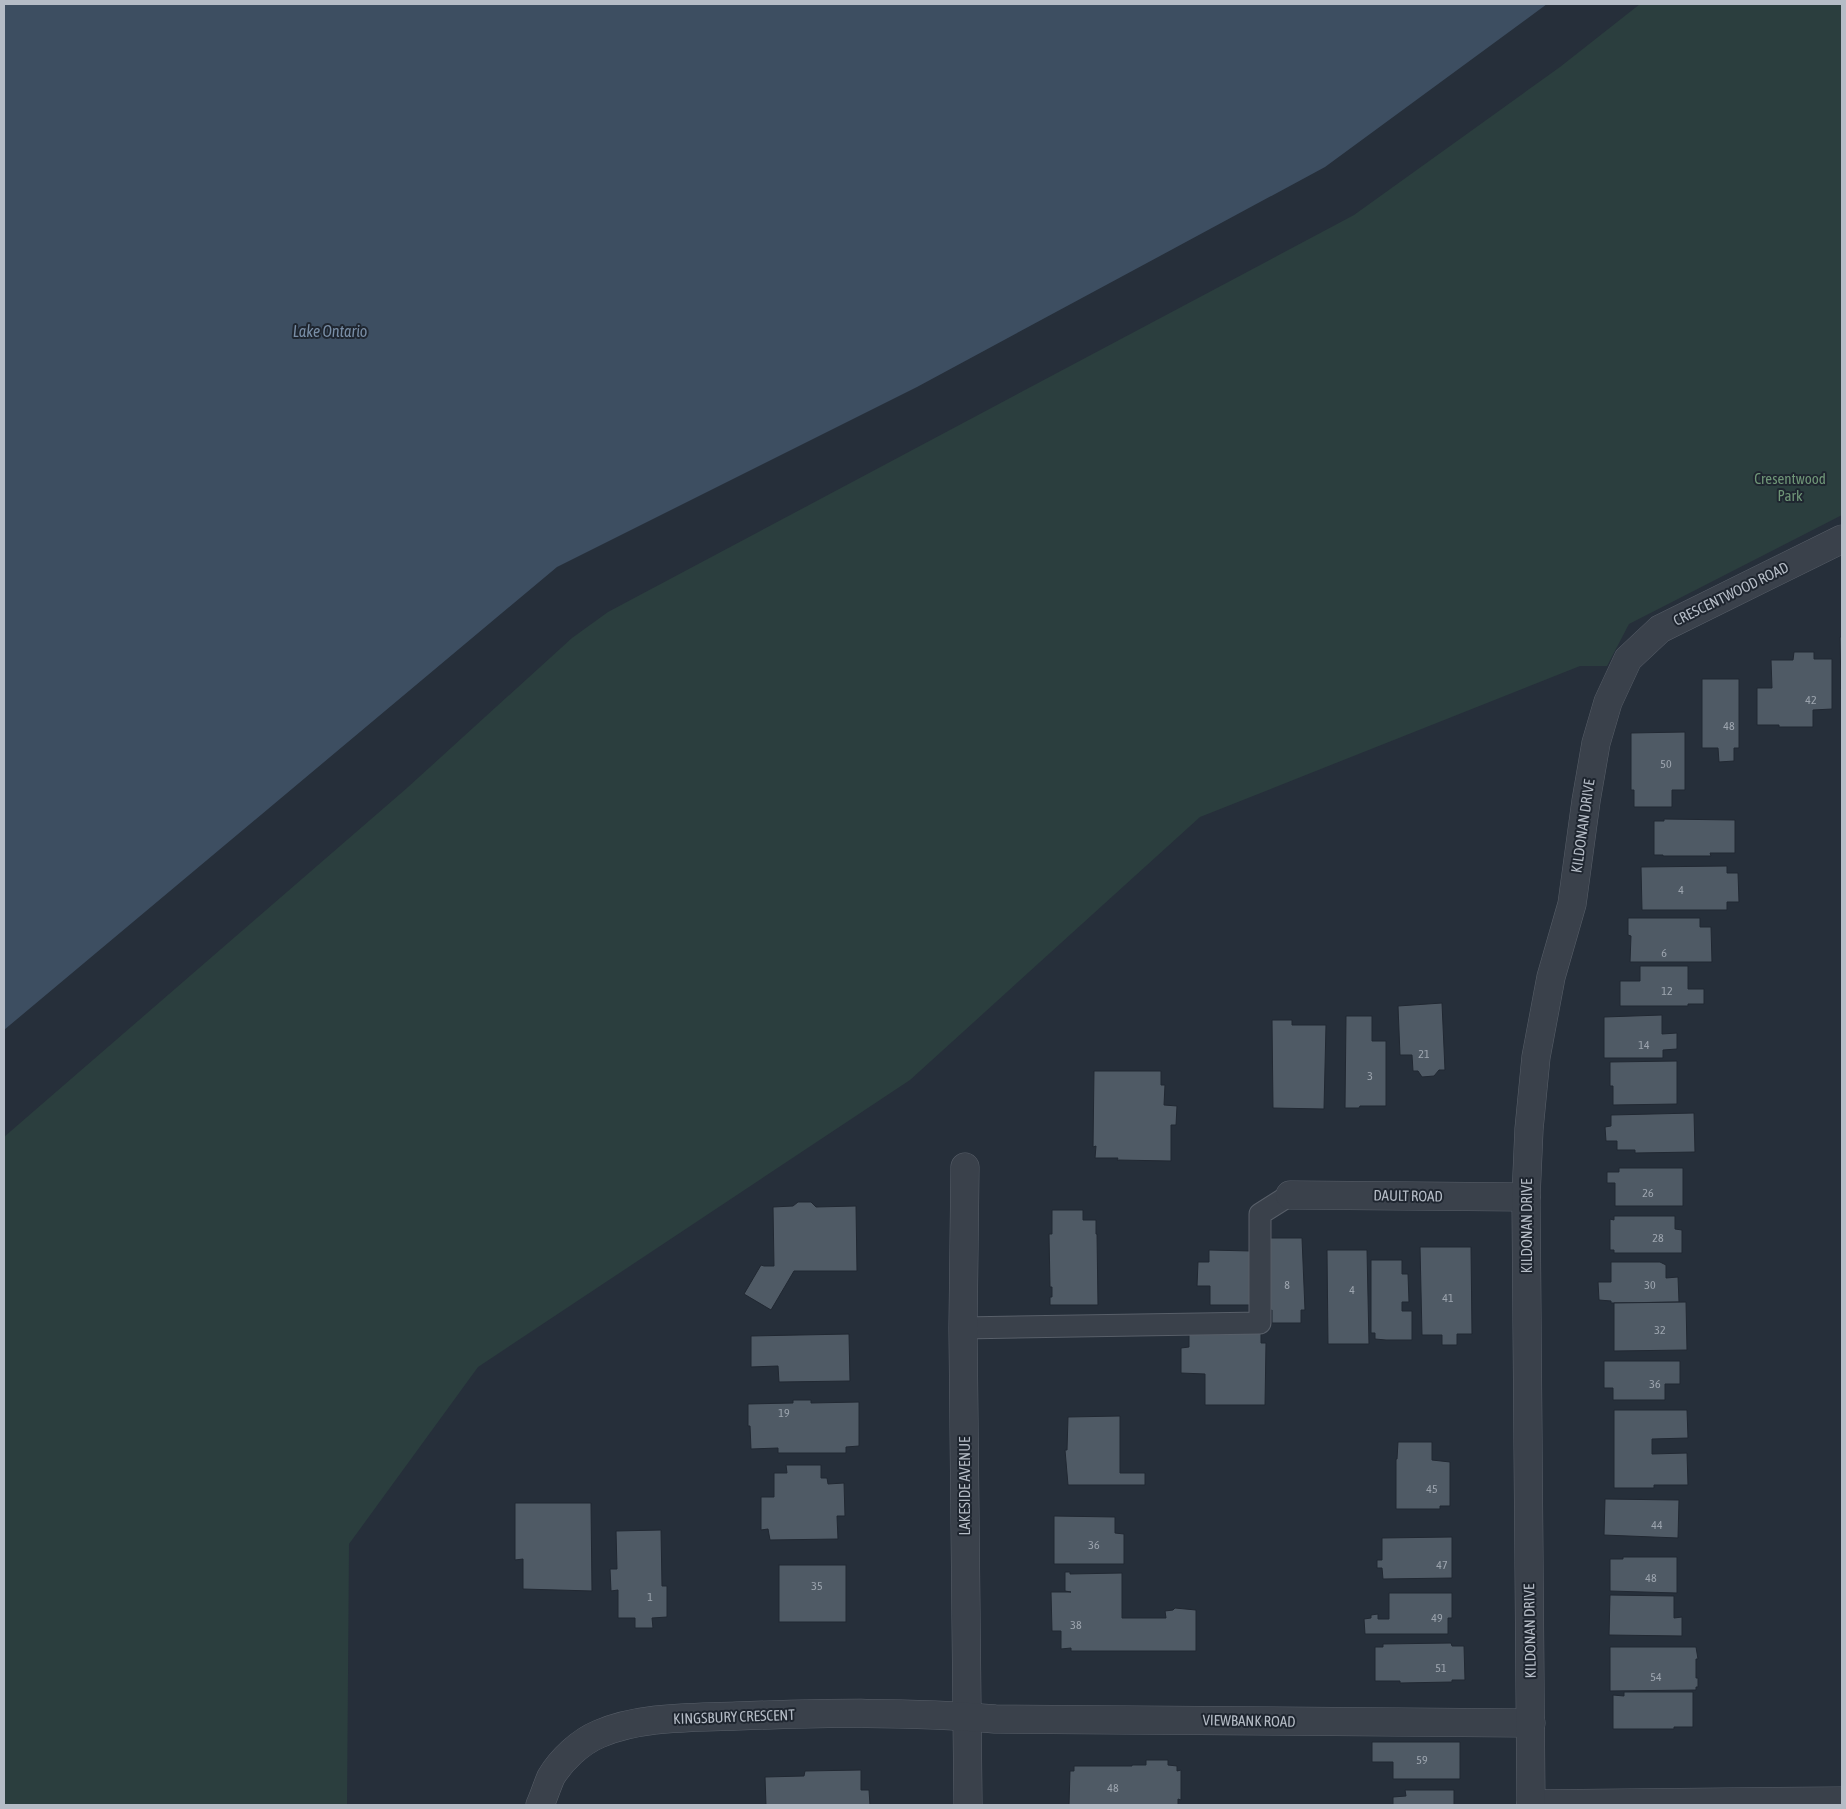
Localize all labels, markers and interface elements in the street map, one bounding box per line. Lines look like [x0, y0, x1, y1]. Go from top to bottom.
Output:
water label: Lake Ontario [293, 322, 367, 340]
park label: Cresentwood Park [1754, 470, 1826, 504]
street label: CRESCENTWOOD ROAD [1670, 558, 1791, 629]
house number: 42 [1805, 693, 1817, 707]
house number: 48 [1723, 719, 1735, 733]
house number: 50 [1660, 757, 1672, 771]
street label: KILDONAN DRIVE [1567, 777, 1598, 874]
house number: 4 [1678, 883, 1684, 897]
house number: 6 [1661, 946, 1667, 960]
house number: 12 [1661, 984, 1673, 998]
house number: 14 [1638, 1038, 1650, 1052]
house number: 21 [1418, 1047, 1430, 1061]
house number: 3 [1367, 1069, 1373, 1083]
street label: KILDONAN DRIVE [1518, 1178, 1535, 1273]
street label: DAULT ROAD [1373, 1186, 1443, 1205]
house number: 26 [1642, 1186, 1654, 1200]
house number: 28 [1652, 1231, 1664, 1245]
house number: 8 [1284, 1278, 1290, 1292]
house number: 30 [1644, 1278, 1656, 1292]
house number: 4 [1349, 1283, 1355, 1297]
house number: 41 [1442, 1291, 1454, 1305]
house number: 32 [1654, 1323, 1666, 1337]
house number: 36 [1649, 1377, 1661, 1391]
house number: 19 [778, 1406, 790, 1420]
street label: LAKESIDE AVENUE [956, 1436, 973, 1535]
house number: 45 [1426, 1482, 1438, 1496]
house number: 44 [1651, 1518, 1663, 1532]
house number: 36 [1088, 1538, 1100, 1552]
house number: 47 [1436, 1558, 1448, 1572]
house number: 48 [1645, 1571, 1657, 1585]
house number: 35 [811, 1579, 823, 1593]
street label: KILDONAN DRIVE [1520, 1583, 1539, 1679]
house number: 1 [647, 1590, 653, 1604]
house number: 49 [1431, 1611, 1443, 1625]
house number: 38 [1070, 1618, 1082, 1632]
house number: 51 [1435, 1661, 1447, 1675]
house number: 54 [1650, 1670, 1662, 1684]
street label: KINGSBURY CRESCENT [673, 1706, 796, 1727]
street label: VIEWBANK ROAD [1202, 1711, 1296, 1730]
house number: 59 [1416, 1753, 1428, 1767]
house number: 48 [1107, 1781, 1119, 1795]

